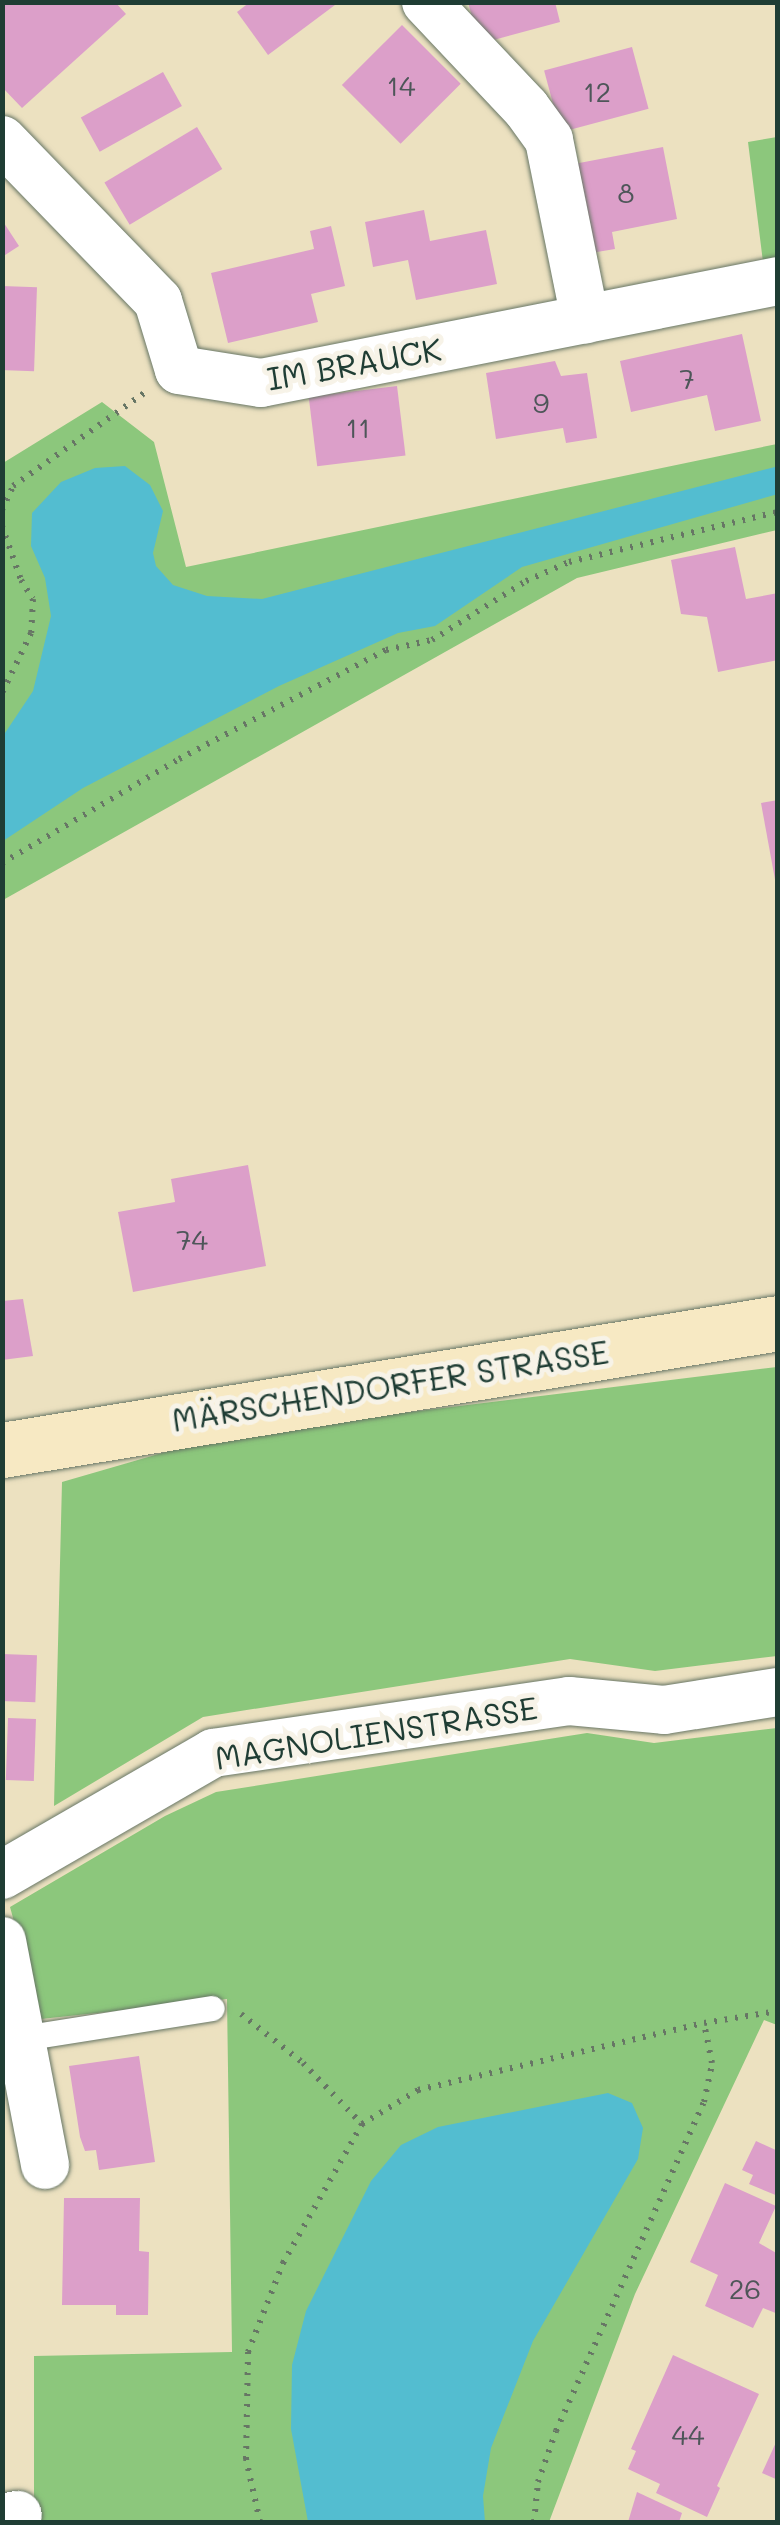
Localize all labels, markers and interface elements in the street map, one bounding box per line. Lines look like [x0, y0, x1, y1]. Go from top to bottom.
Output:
house number: 14 [387, 68, 415, 102]
house number: 12 [583, 74, 611, 108]
house number: 8 [618, 175, 634, 209]
street label: IM BRAUCK [264, 329, 444, 397]
house number: 7 [679, 361, 695, 395]
house number: 9 [533, 385, 549, 419]
house number: 11 [345, 410, 371, 444]
house number: 74 [176, 1222, 208, 1256]
street label: MÄRSCHENDORFER STRASSE [169, 1332, 611, 1438]
street label: MAGNOLIENSTRASSE [212, 1688, 540, 1776]
house number: 26 [729, 2271, 761, 2305]
house number: 44 [672, 2417, 704, 2451]

